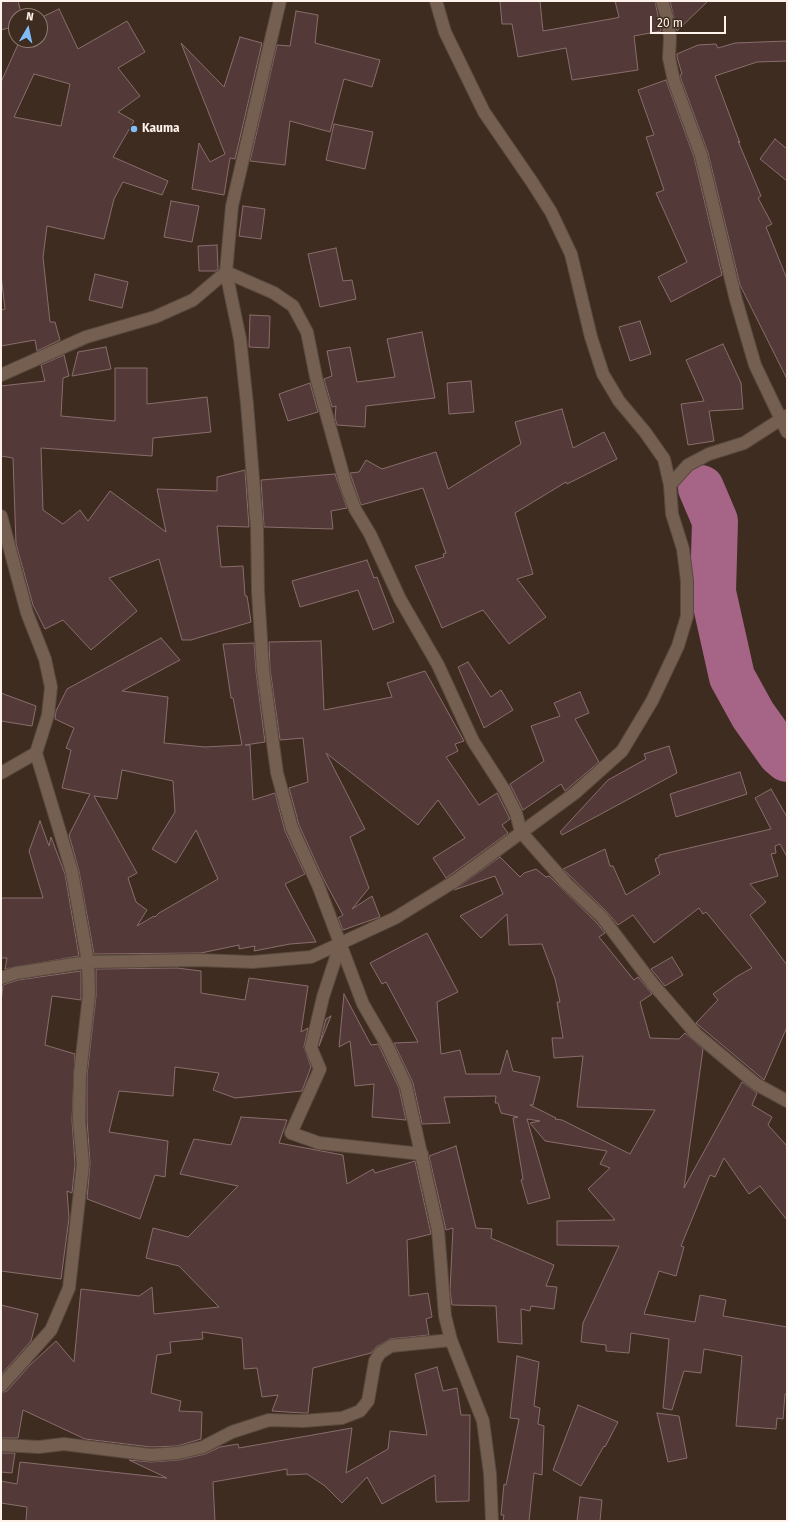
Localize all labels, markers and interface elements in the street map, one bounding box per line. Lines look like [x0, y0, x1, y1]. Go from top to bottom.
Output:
north arrow [8, 8, 48, 48]
scale bar [652, 8, 728, 34]
text: N [25, 10, 34, 24]
text: 20 m [657, 16, 683, 30]
place label: Kauma [142, 122, 180, 136]
marker: Kauma [129, 124, 139, 134]

